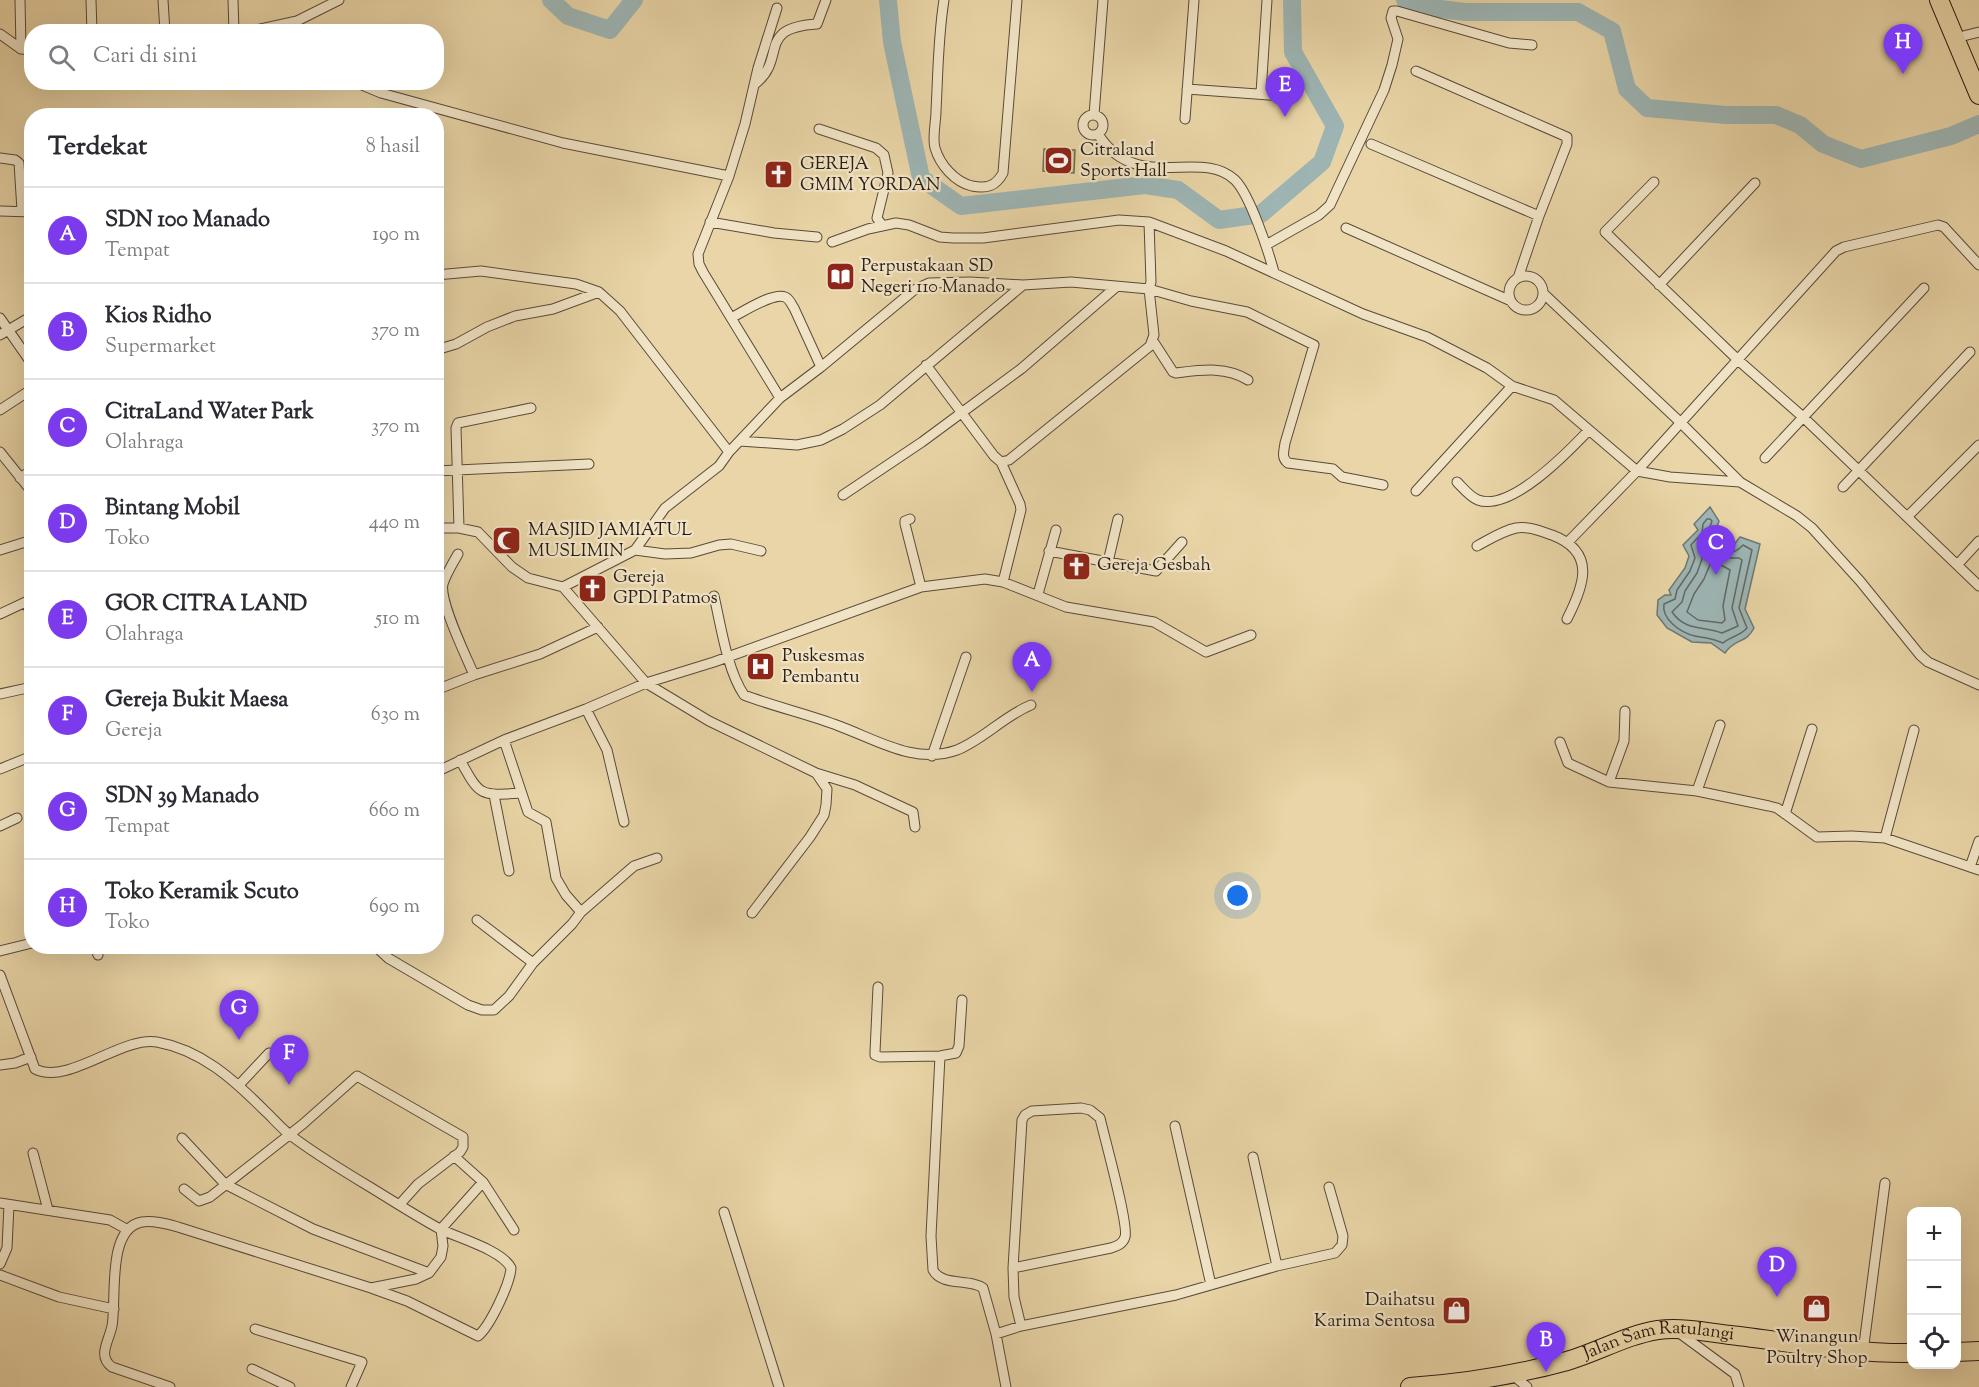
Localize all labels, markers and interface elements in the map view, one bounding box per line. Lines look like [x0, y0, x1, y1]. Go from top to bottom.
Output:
search box [24, 24, 444, 90]
pin: H [1884, 25, 1922, 74]
icon: search [45, 41, 78, 74]
text: Cari di sini [93, 41, 197, 73]
pin: E [1266, 68, 1304, 117]
text: Terdekat [48, 129, 147, 166]
text: 8 hasil [366, 133, 420, 162]
place label: Citraland Sports Hall [1080, 138, 1167, 185]
sports icon: Citraland Sports Hall [1043, 145, 1075, 177]
place label: GEREJA GMIM YORDAN [800, 152, 940, 199]
church icon: GEREJA GMIM YORDAN [763, 159, 795, 191]
text: SDN 100 Manado [105, 205, 270, 237]
text: A [59, 221, 76, 250]
text: 190 m [372, 221, 420, 250]
text: Tempat [105, 237, 170, 266]
place label: Perpustakaan SD Negeri 110 Manado [861, 254, 1005, 301]
library icon: Perpustakaan SD Negeri 110 Manado [824, 261, 856, 293]
text: Kios Ridho [105, 301, 212, 333]
text: B [61, 317, 74, 346]
text: 370 m [371, 317, 420, 346]
text: Supermarket [105, 333, 216, 362]
text: CitraLand Water Park [105, 397, 314, 429]
text: C [59, 413, 76, 442]
text: 370 m [371, 413, 420, 442]
text: Olahraga [105, 429, 184, 458]
text: Bintang Mobil [105, 493, 240, 525]
text: D [60, 509, 75, 538]
text: 440 m [369, 509, 420, 538]
place label: MASJID JAMIATUL MUSLIMIN [528, 518, 692, 565]
text: Toko [105, 525, 150, 554]
mosque icon: MASJID JAMIATUL MUSLIMIN [491, 525, 523, 557]
pin: C [1696, 526, 1736, 575]
church icon: Gereja Gesbah [1060, 550, 1092, 582]
place label: Gereja Gesbah [1097, 553, 1211, 579]
place label: Gereja GPDI Patmos [613, 565, 718, 612]
church icon: Gereja GPDI Patmos [576, 572, 608, 604]
text: GOR CITRA LAND [105, 589, 307, 621]
text: E [61, 605, 74, 634]
text: 510 m [375, 605, 420, 634]
text: Olahraga [105, 621, 184, 650]
pin: A [1012, 642, 1052, 692]
place label: Puskesmas Pembantu [782, 644, 865, 691]
hospital icon: Puskesmas Pembantu [745, 651, 777, 683]
text: Gereja Bukit Maesa [105, 685, 289, 717]
text: F [62, 701, 73, 730]
text: 630 m [371, 701, 420, 730]
text: Gereja [105, 717, 162, 746]
text: SDN 39 Manado [105, 781, 259, 813]
text: G [59, 797, 76, 826]
text: 660 m [369, 797, 420, 826]
text: Tempat [105, 813, 170, 842]
text: Toko Keramik Scuto [105, 877, 299, 909]
your location [1223, 881, 1252, 910]
text: H [60, 893, 75, 922]
text: 690 m [369, 893, 420, 922]
text: Toko [105, 909, 150, 938]
pin: G [220, 990, 258, 1040]
pin: F [270, 1036, 308, 1085]
map controls [1907, 1207, 1961, 1369]
button: + [1907, 1207, 1961, 1261]
pin: D [1758, 1248, 1796, 1297]
button: − [1907, 1261, 1961, 1315]
place label: Daihatsu Karima Sentosa [1314, 1288, 1435, 1335]
shop icon: Winangun Poultry Shop [1801, 1293, 1833, 1325]
shop icon: Daihatsu Karima Sentosa [1440, 1295, 1472, 1327]
button: locate [1907, 1315, 1961, 1369]
street label: Jalan Sam Ratulangi [1579, 1316, 1736, 1368]
pin: B [1526, 1322, 1566, 1372]
place label: Winangun Poultry Shop [1767, 1325, 1867, 1372]

